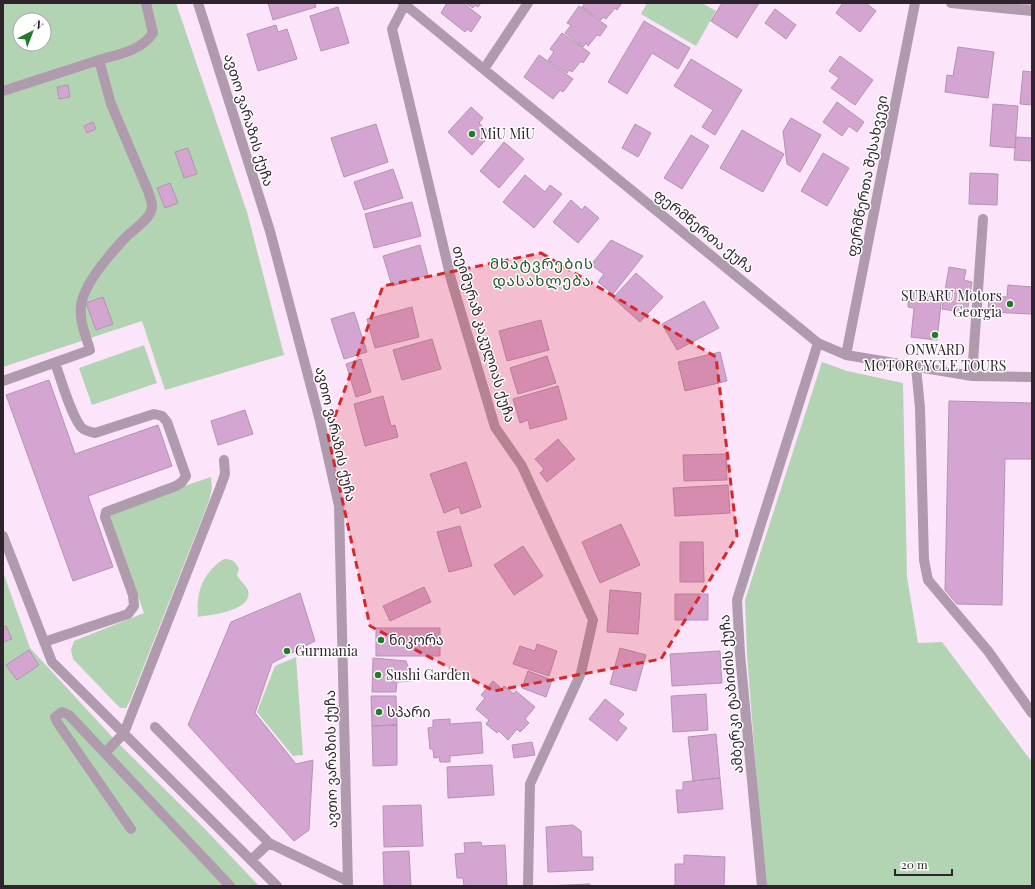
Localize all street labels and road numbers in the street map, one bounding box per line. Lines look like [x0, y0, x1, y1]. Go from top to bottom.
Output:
street label: ავთო ვარაზის ქუჩა [220, 51, 279, 189]
street label: ფერმწერთა შესახვევი [842, 93, 892, 258]
street label: ფერმწერთა ქუჩა [650, 184, 758, 277]
street label: თეიმურაზ კაკულიას ქუჩა [449, 243, 520, 425]
street label: ავთო ვარაზის ქუჩა [312, 365, 361, 503]
street label: ამბერკი ტაბიძის ქუჩა [714, 614, 747, 774]
street label: ავთო ვარაზის ქუჩა [320, 690, 341, 828]

